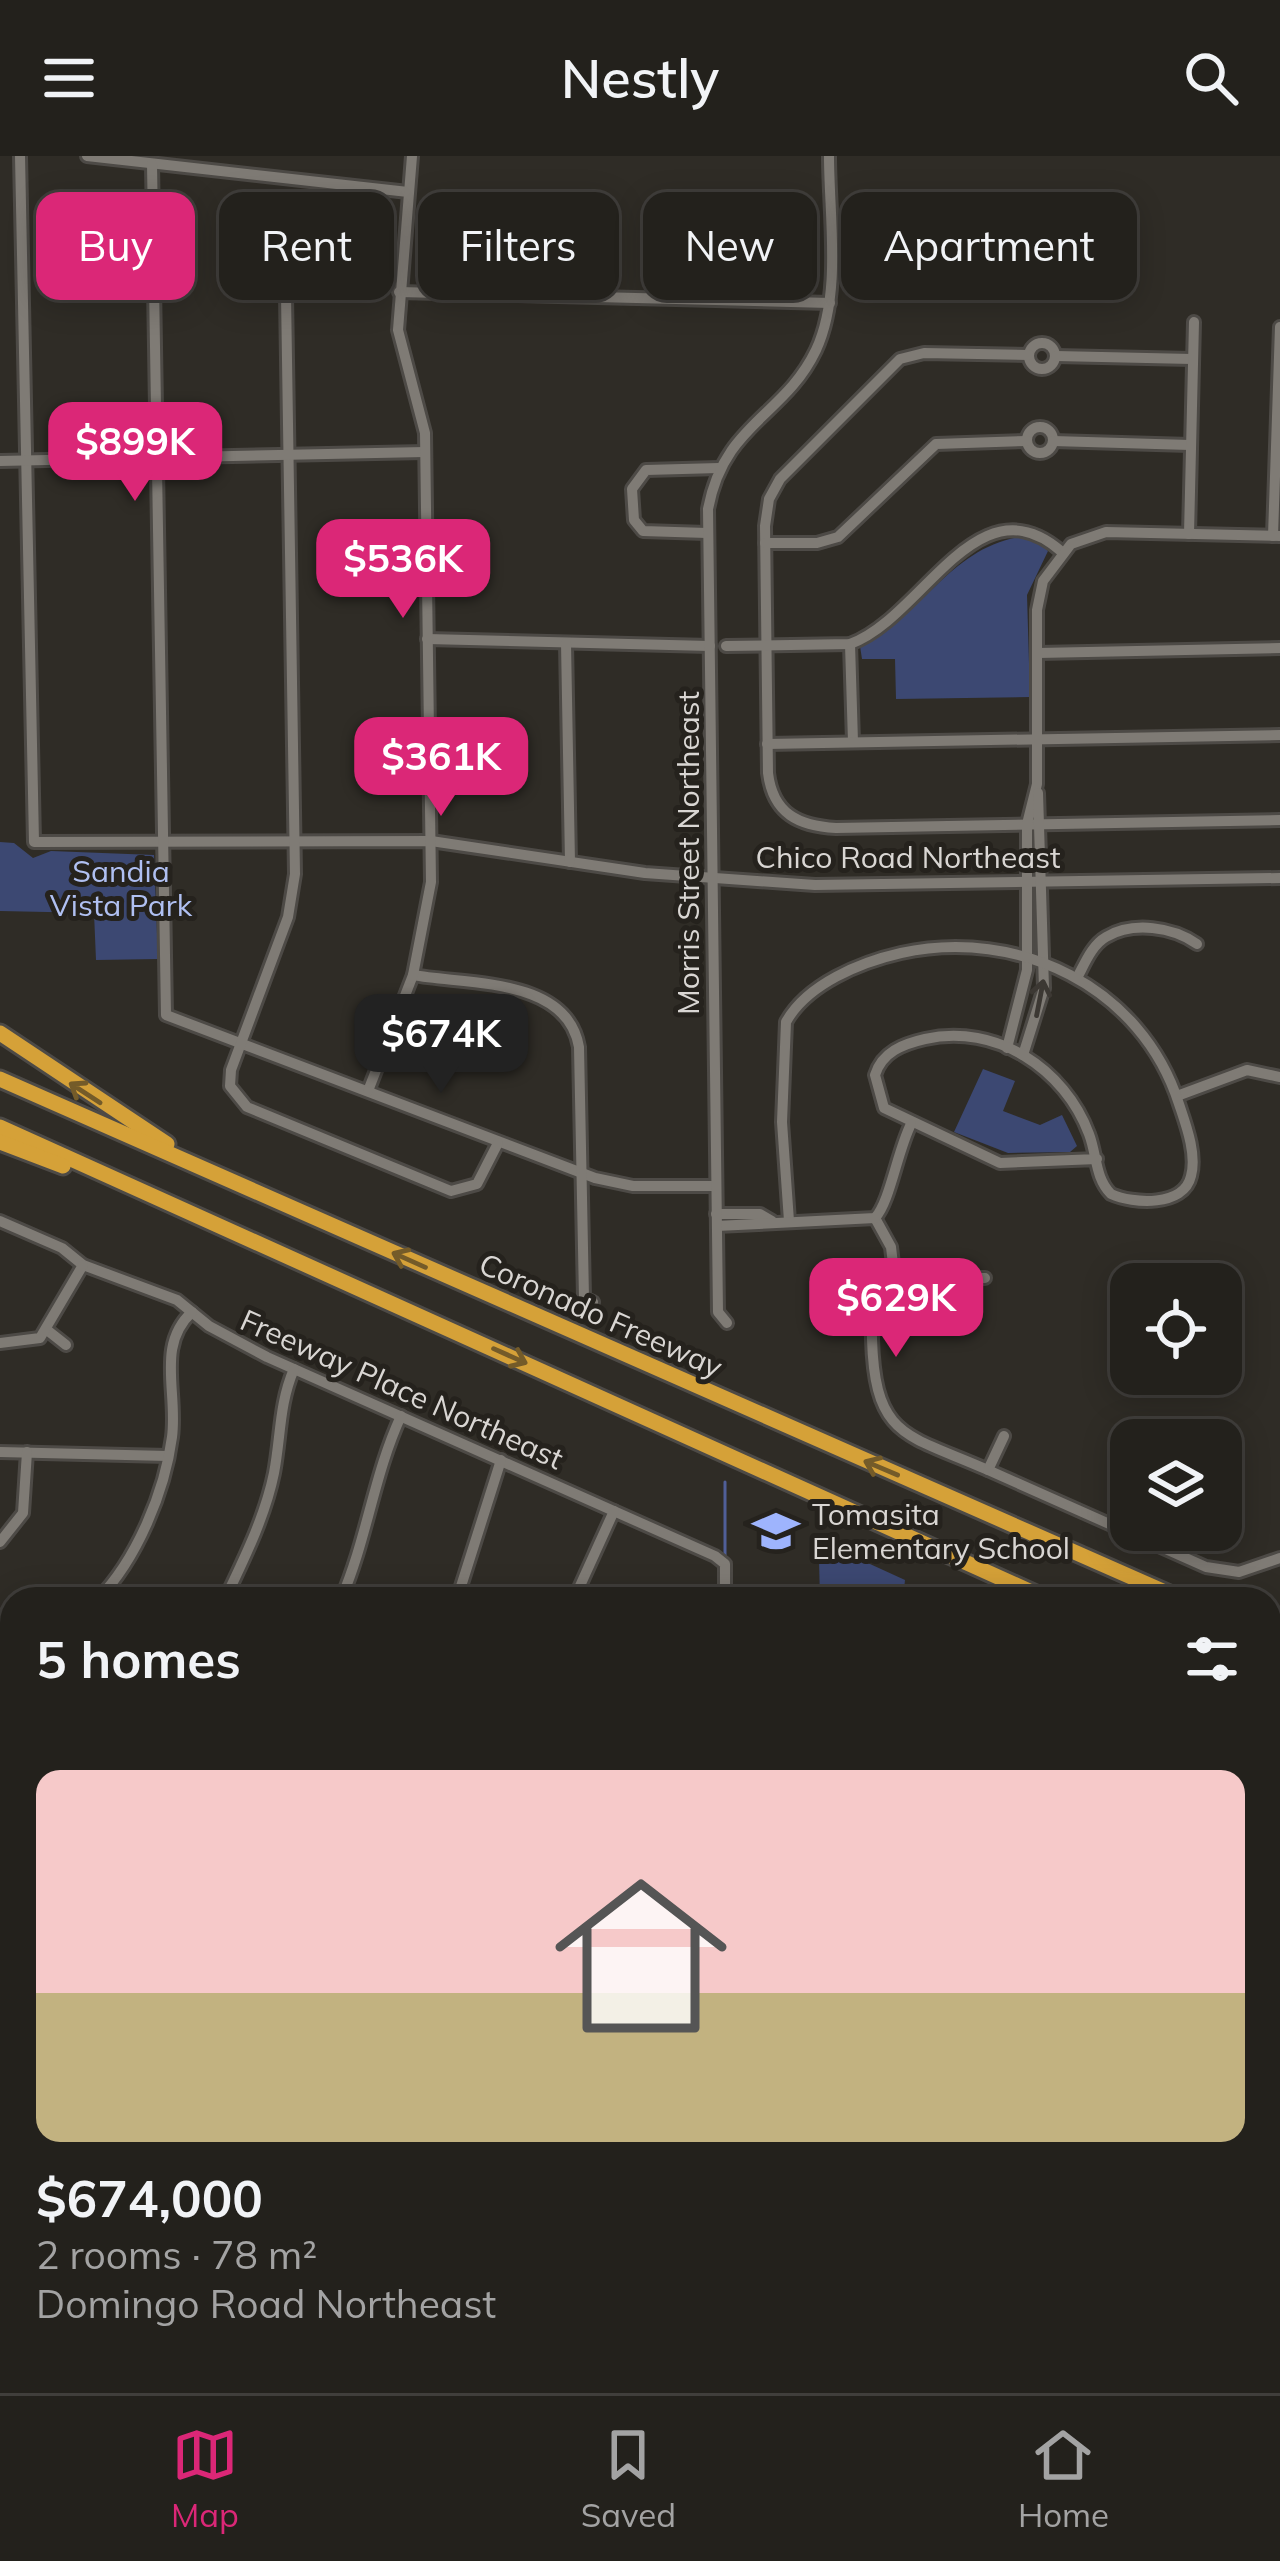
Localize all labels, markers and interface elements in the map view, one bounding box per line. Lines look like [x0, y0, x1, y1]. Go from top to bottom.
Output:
text: Nestly [561, 44, 719, 112]
icon: menu [36, 45, 102, 111]
icon: search [1178, 45, 1244, 111]
chip: Buy [36, 192, 195, 300]
chip: Rent [219, 192, 394, 300]
chip: Filters [418, 192, 619, 300]
chip: New [643, 192, 817, 300]
chip: Apartment [841, 192, 1137, 300]
pin: $899K [51, 402, 219, 504]
text: $899K [75, 416, 195, 465]
pin: $536K [319, 519, 487, 621]
text: $536K [343, 533, 463, 582]
street label: Morris Street Northeast [669, 691, 707, 1015]
pin: $361K [357, 717, 525, 819]
text: $361K [381, 731, 501, 780]
street label: Chico Road Northeast [756, 838, 1060, 876]
park label: Sandia Vista Park [50, 852, 193, 924]
one-way arrow [1030, 979, 1052, 1018]
pin: $674K [357, 994, 525, 1096]
text: $674K [381, 1008, 501, 1057]
one-way arrow [69, 1081, 103, 1106]
street label: Coronado Freeway [473, 1244, 729, 1386]
one-way arrow [391, 1248, 428, 1269]
pin: $629K [812, 1258, 980, 1360]
map controls [1110, 1263, 1242, 1551]
button: locate [1110, 1263, 1242, 1395]
text: $629K [836, 1272, 956, 1321]
street label: Freeway Place Northeast [235, 1301, 569, 1477]
one-way arrow [492, 1346, 528, 1368]
button: layers [1110, 1419, 1242, 1551]
one-way arrow [864, 1456, 900, 1478]
place label: Tomasita Elementary School [812, 1495, 1070, 1567]
school or university icon: Tomasita Elementary School [751, 1506, 801, 1556]
icon: filters [1179, 1626, 1245, 1692]
text: 5 homes [36, 1627, 241, 1691]
icon: home [533, 1848, 749, 2064]
text: $674,000 [36, 2166, 263, 2230]
text: 2 rooms · 78 m² [36, 2230, 317, 2279]
text: Domingo Road Northeast [36, 2279, 496, 2328]
tab: Map [171, 2422, 239, 2535]
tab: Saved [581, 2422, 676, 2535]
tab: Home [1018, 2422, 1109, 2535]

